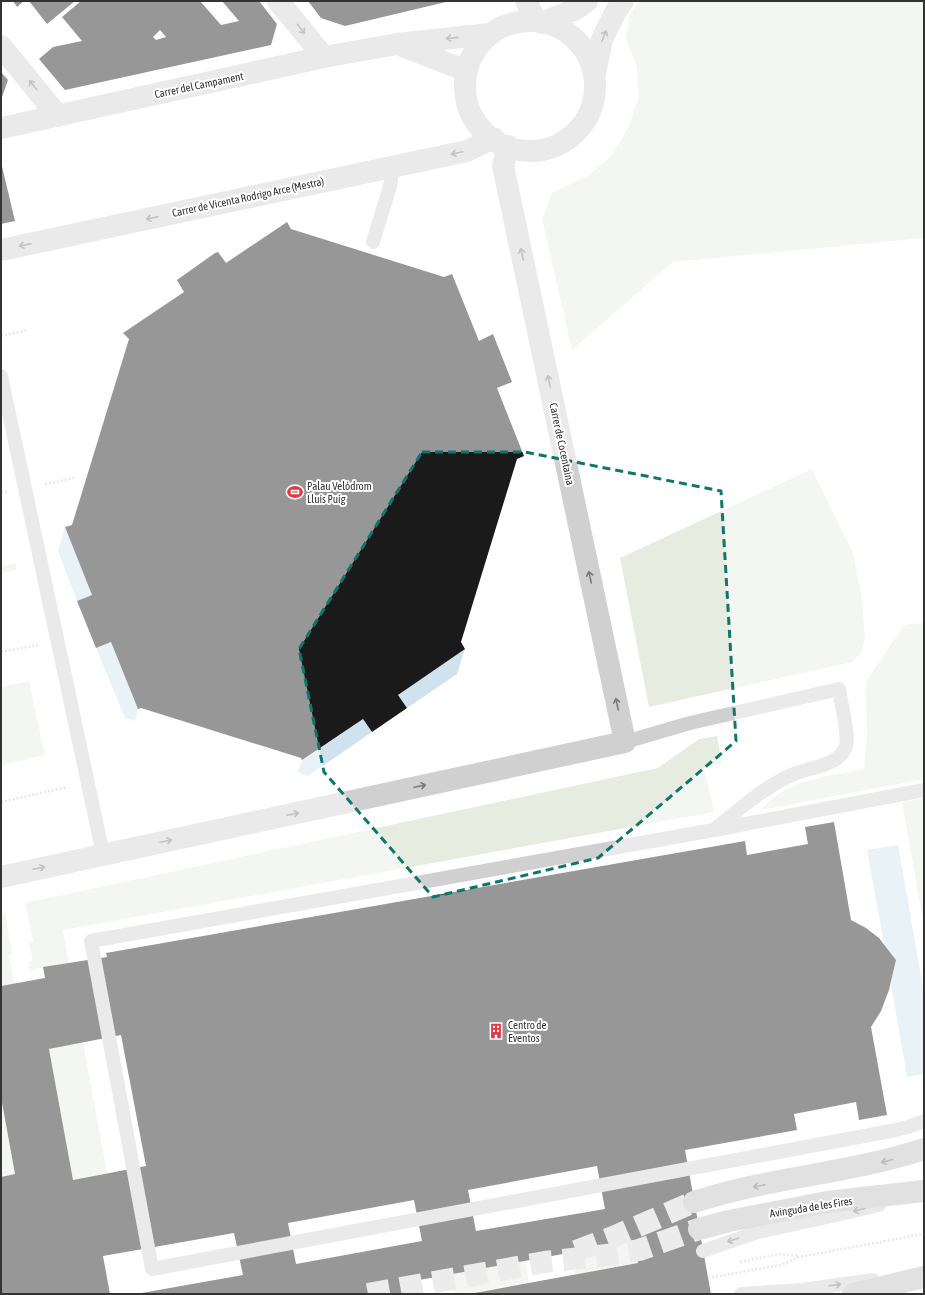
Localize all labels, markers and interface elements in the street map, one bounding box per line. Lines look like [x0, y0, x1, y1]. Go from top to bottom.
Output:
one-way arrow [296, 24, 305, 35]
one-way arrow [601, 30, 609, 42]
one-way arrow [446, 34, 459, 42]
street label: Carrer del Campament [153, 70, 245, 100]
one-way arrow [29, 80, 38, 91]
one-way arrow [451, 149, 464, 157]
street label: Carrer de Vicenta Rodrigo Arce (Mestra) [171, 175, 325, 219]
one-way arrow [146, 214, 159, 222]
one-way arrow [19, 241, 32, 249]
one-way arrow [517, 248, 525, 261]
one-way arrow [544, 375, 552, 388]
street label: Carrer de Cocentaina [547, 402, 577, 486]
place label: Palau Velòdrom Lluís Puig [307, 480, 372, 505]
sports icon: Palau Velòdrom Lluís Puig [286, 483, 304, 501]
one-way arrow [586, 570, 594, 583]
one-way arrow [613, 698, 621, 711]
one-way arrow [414, 782, 427, 790]
one-way arrow [286, 809, 299, 817]
one-way arrow [159, 836, 172, 844]
one-way arrow [32, 864, 45, 872]
place label: Centro de Eventos [508, 1019, 547, 1044]
building icon: Centro de Eventos [487, 1022, 505, 1040]
one-way arrow [881, 1157, 894, 1165]
one-way arrow [753, 1182, 766, 1190]
street label: Avinguda de les Fires [769, 1195, 853, 1219]
one-way arrow [853, 1206, 866, 1214]
one-way arrow [726, 1237, 739, 1244]
one-way arrow [828, 1281, 841, 1289]

